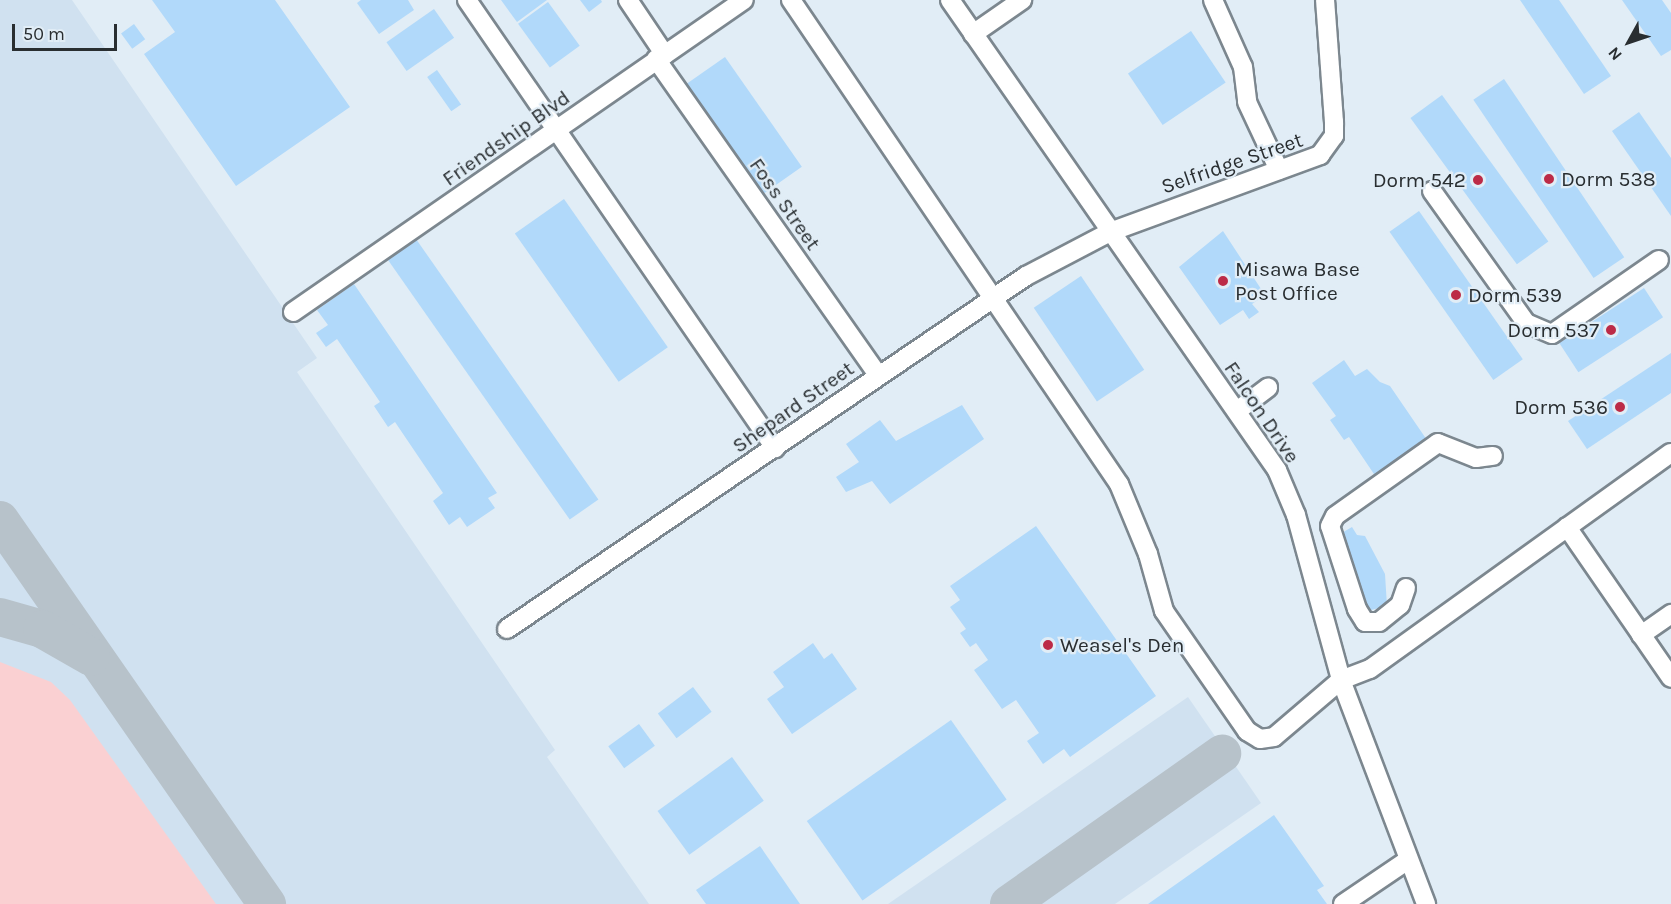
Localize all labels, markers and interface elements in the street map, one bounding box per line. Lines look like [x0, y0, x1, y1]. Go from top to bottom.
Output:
scale bar [15, 12, 120, 50]
north arrow [1599, 12, 1659, 72]
text: 50 m [23, 23, 65, 45]
text: N [1604, 43, 1626, 64]
street label: Friendship Blvd [437, 85, 575, 191]
street label: Selfridge Street [1158, 127, 1306, 199]
street label: Foss Street [744, 153, 826, 255]
place label: Dorm 538 [1561, 166, 1656, 192]
place label: Dorm 542 [1373, 167, 1466, 193]
marker: Dorm 538 [1542, 172, 1556, 186]
marker: Dorm 542 [1471, 173, 1485, 187]
place label: Misawa Base Post Office [1235, 256, 1360, 306]
marker: Misawa Base Post Office [1216, 274, 1230, 288]
place label: Dorm 539 [1468, 282, 1562, 308]
marker: Dorm 539 [1449, 288, 1463, 302]
place label: Dorm 537 [1507, 317, 1599, 343]
marker: Dorm 537 [1604, 323, 1618, 337]
street label: Shepard Street [727, 356, 859, 458]
street label: Falcon Drive [1219, 356, 1305, 468]
place label: Dorm 536 [1514, 394, 1608, 420]
marker: Dorm 536 [1613, 400, 1627, 414]
place label: Weasel's Den [1060, 632, 1184, 658]
marker: Weasel's Den [1041, 638, 1055, 652]

